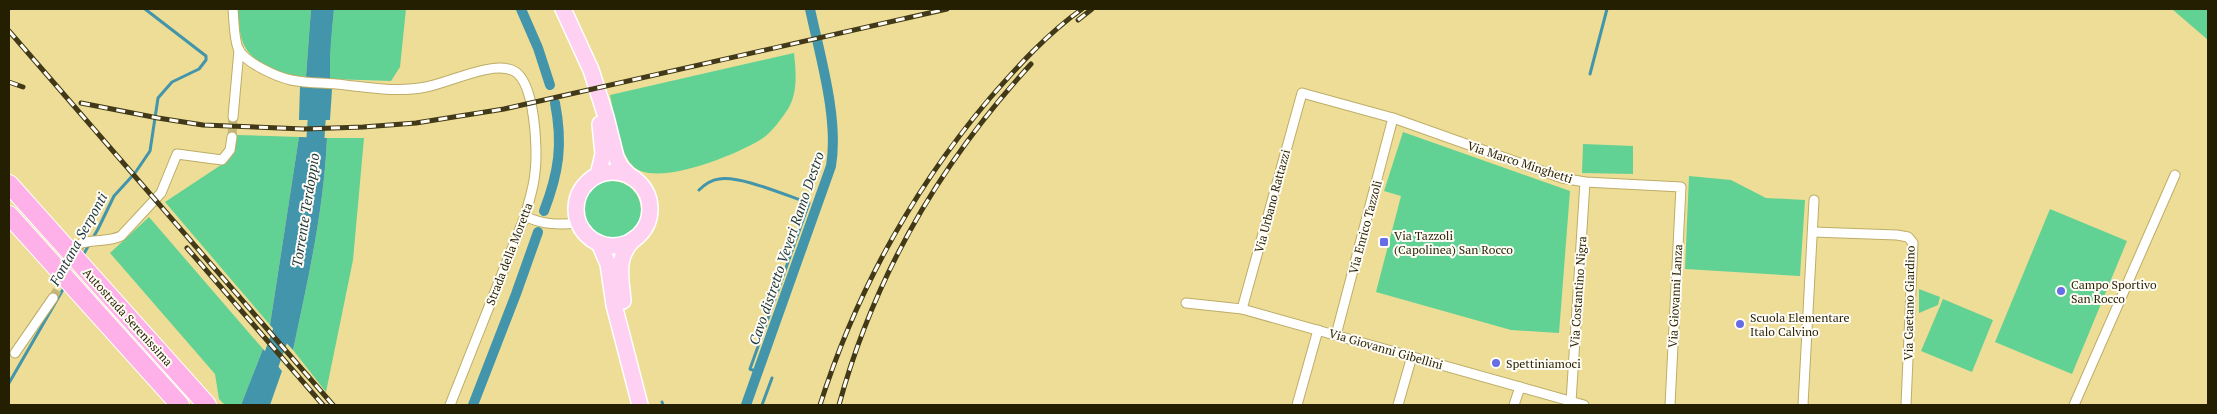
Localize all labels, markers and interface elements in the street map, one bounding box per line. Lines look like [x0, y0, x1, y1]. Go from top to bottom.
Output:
street label: Via Marco Minghetti [1465, 138, 1575, 186]
street label: Via Urbano Rattazzi [1251, 147, 1293, 254]
water label: Cavo distretto Veveri Ramo Destro [744, 149, 828, 347]
water label: Torrente Terdoppio [287, 152, 323, 268]
street label: Via Enrico Tazzoli [1345, 178, 1385, 275]
water label: Fontana Serponti [44, 189, 111, 290]
street label: Strada della Moretta [483, 201, 535, 307]
place label: Via Tazzoli (Capolinea) San Rocco [1394, 228, 1513, 257]
marker: Via Tazzoli (Capolinea) San Rocco [1378, 236, 1390, 248]
street label: Via Costantino Nigra [1567, 236, 1589, 348]
street label: Via Giovanni Lanza [1665, 244, 1685, 348]
street label: Via Gaetano Giardino [1900, 245, 1918, 361]
street label: Autostrada Serenissima [80, 265, 176, 369]
place label: Campo Sportivo San Rocco [2071, 277, 2157, 306]
marker: Campo Sportivo San Rocco [2055, 285, 2067, 297]
place label: Scuola Elementare Italo Calvino [1750, 310, 1849, 339]
marker: Scuola Elementare Italo Calvino [1734, 318, 1746, 330]
street label: Via Giovanni Gibellini [1327, 326, 1445, 373]
place label: Spettiniamoci [1506, 356, 1581, 371]
marker: Spettiniamoci [1490, 357, 1502, 369]

